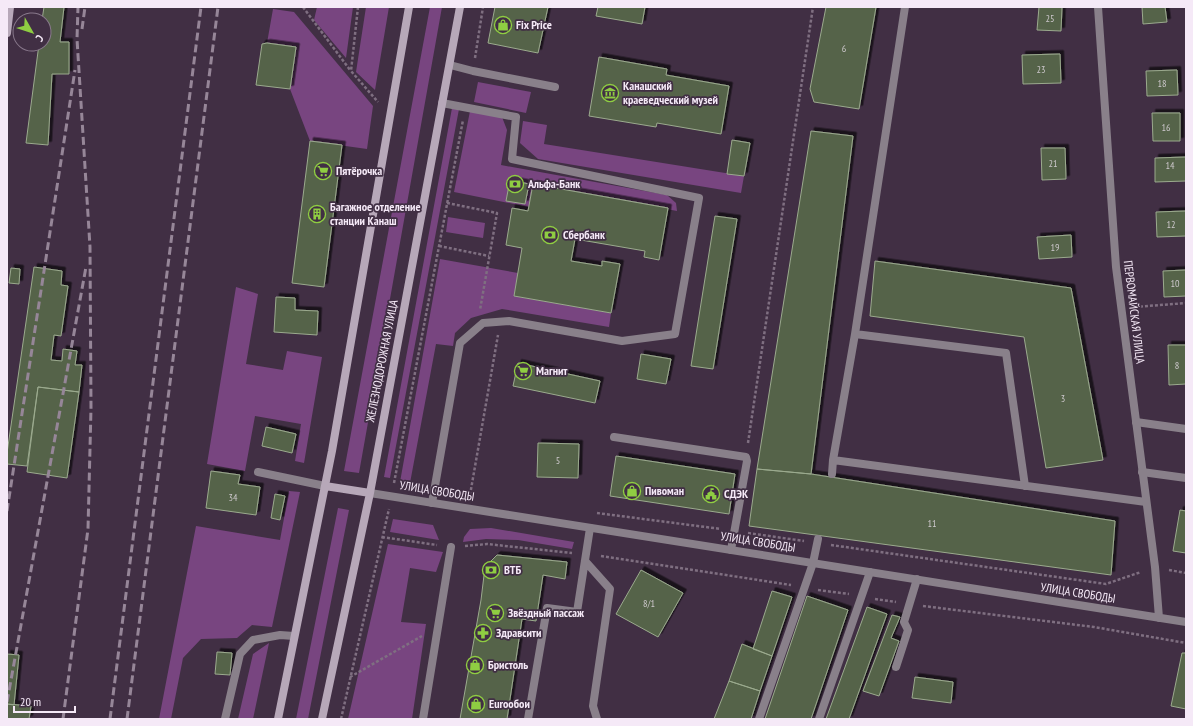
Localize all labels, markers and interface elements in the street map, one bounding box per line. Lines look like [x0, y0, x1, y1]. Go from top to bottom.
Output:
north arrow [12, 12, 52, 52]
house number: 25 [1046, 12, 1055, 25]
shop icon: Fix Price [493, 15, 513, 35]
place label: Fix Price [516, 17, 552, 32]
text: С [33, 32, 47, 45]
house number: 6 [842, 42, 847, 55]
house number: 23 [1037, 63, 1046, 76]
house number: 18 [1158, 77, 1167, 90]
place label: Канашский краеведческий музей [623, 78, 718, 107]
museum icon: Канашский краеведческий музей [600, 83, 620, 103]
house number: 16 [1162, 121, 1171, 134]
house number: 21 [1049, 157, 1058, 170]
house number: 14 [1166, 159, 1175, 172]
supermarket icon: Пятёрочка [313, 161, 333, 181]
place label: Пятёрочка [336, 163, 382, 178]
bank icon: Альфа-Банк [505, 174, 525, 194]
place label: Альфа-Банк [527, 176, 580, 191]
place label: Багажное отделение станции Канаш [330, 199, 421, 228]
building icon: Багажное отделение станции Канаш [307, 204, 327, 224]
house number: 12 [1167, 218, 1176, 231]
bank icon: Сбербанк [540, 225, 560, 245]
place label: Сбербанк [563, 227, 605, 242]
house number: 19 [1051, 241, 1060, 254]
street label: ПЕРВОМАЙСКАЯ УЛИЦА [1121, 259, 1148, 365]
house number: 10 [1171, 277, 1180, 290]
street label: ЖЕЛЕЗНОДОРОЖНАЯ УЛИЦА [362, 298, 401, 424]
house number: 8 [1175, 359, 1179, 372]
supermarket icon: Магнит [513, 361, 533, 381]
place label: Магнит [536, 363, 568, 378]
house number: 3 [1061, 392, 1065, 405]
house number: 5 [556, 454, 560, 467]
street label: УЛИЦА СВОБОДЫ [399, 477, 476, 504]
shop icon: Пивоман [622, 481, 642, 501]
place label: Пивоман [645, 483, 684, 498]
public building icon: СДЭК [701, 484, 721, 504]
place label: СДЭК [724, 486, 749, 501]
house number: 34 [229, 491, 238, 504]
house number: 11 [928, 517, 937, 530]
street label: УЛИЦА СВОБОДЫ [720, 528, 797, 555]
bank icon: ВТБ [481, 560, 501, 580]
place label: ВТБ [504, 562, 521, 577]
street label: УЛИЦА СВОБОДЫ [1040, 579, 1117, 606]
house number: 8/1 [643, 597, 655, 610]
supermarket icon: Звёздный пассаж [485, 603, 505, 623]
place label: Звёздный пассаж [508, 605, 585, 620]
pharmacy icon: Здравсити [473, 623, 493, 643]
place label: Здравсити [496, 625, 541, 640]
shop icon: Бристоль [465, 655, 485, 675]
place label: Бристоль [488, 657, 528, 672]
scale bar [14, 688, 75, 714]
text: 20 m [20, 694, 41, 709]
shop icon: Euroобои [466, 694, 486, 714]
place label: Euroобои [489, 696, 530, 711]

